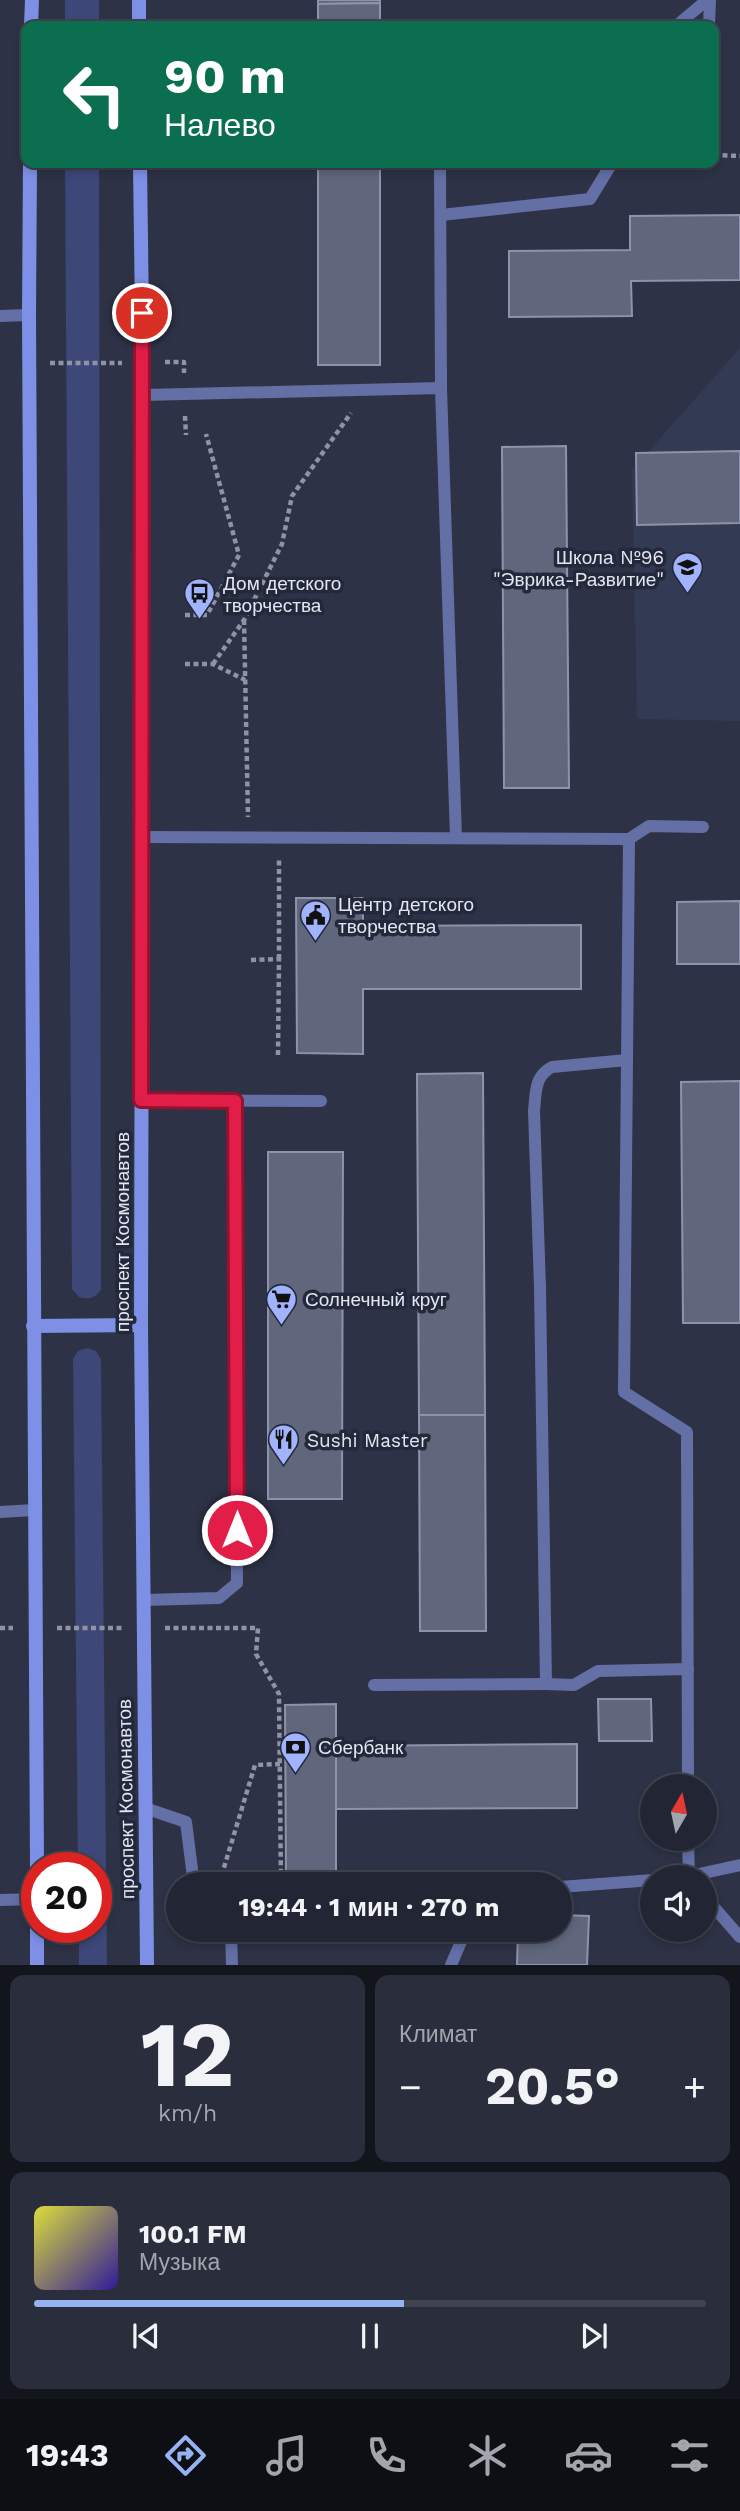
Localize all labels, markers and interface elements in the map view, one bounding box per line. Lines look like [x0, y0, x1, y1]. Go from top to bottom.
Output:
text: 90 m [164, 47, 286, 105]
icon: left [49, 49, 140, 140]
text: Налево [164, 106, 276, 144]
pin [112, 283, 172, 343]
icon: arrive [123, 294, 161, 332]
place label: Школа №96 "Эврика-Развитие" [493, 546, 664, 591]
school or university icon: Школа №96 "Эврика-Развитие" [670, 551, 704, 595]
place label: Дом детского творчества [223, 572, 341, 617]
bus stop icon: Дом детского творчества [183, 577, 217, 621]
place label: Центр детского творчества [338, 893, 474, 938]
public building icon: Центр детского творчества [298, 898, 332, 942]
street label: проспект Космонавтов [111, 1132, 134, 1332]
supermarket icon: Солнечный круг [265, 1282, 299, 1326]
place label: Солнечный круг [305, 1288, 447, 1311]
restaurant icon: Sushi Master [267, 1423, 301, 1467]
place label: Sushi Master [307, 1429, 428, 1452]
position arrow [200, 1493, 274, 1567]
street label: проспект Космонавтов [113, 1699, 139, 1899]
bank icon: Сбербанк [278, 1730, 312, 1774]
place label: Сбербанк [318, 1736, 404, 1759]
north arrow [640, 1774, 718, 1852]
map controls [640, 1774, 717, 1942]
speed limit sign: 20 [21, 1852, 112, 1943]
button: sound [640, 1865, 717, 1942]
text: 19:44 · 1 мин · 270 m [239, 1892, 499, 1922]
text: 12 [141, 2001, 234, 2108]
text: Климат [399, 2021, 477, 2048]
text: 20.5° [485, 2056, 620, 2117]
text: − [399, 2065, 422, 2109]
text: + [683, 2065, 706, 2109]
text: km/h [158, 2100, 217, 2127]
text: 100.1 FM [139, 2219, 247, 2249]
text: Музыка [139, 2249, 220, 2276]
icon: previous [127, 2317, 165, 2355]
icon: pause [351, 2317, 389, 2355]
icon: next [575, 2317, 613, 2355]
icon: directions [161, 2431, 210, 2480]
icon: music [262, 2431, 311, 2480]
icon: phone [362, 2431, 411, 2480]
icon: climate [463, 2431, 512, 2480]
icon: car [564, 2431, 613, 2480]
icon: filters [665, 2431, 714, 2480]
text: 19:43 [26, 2436, 109, 2474]

